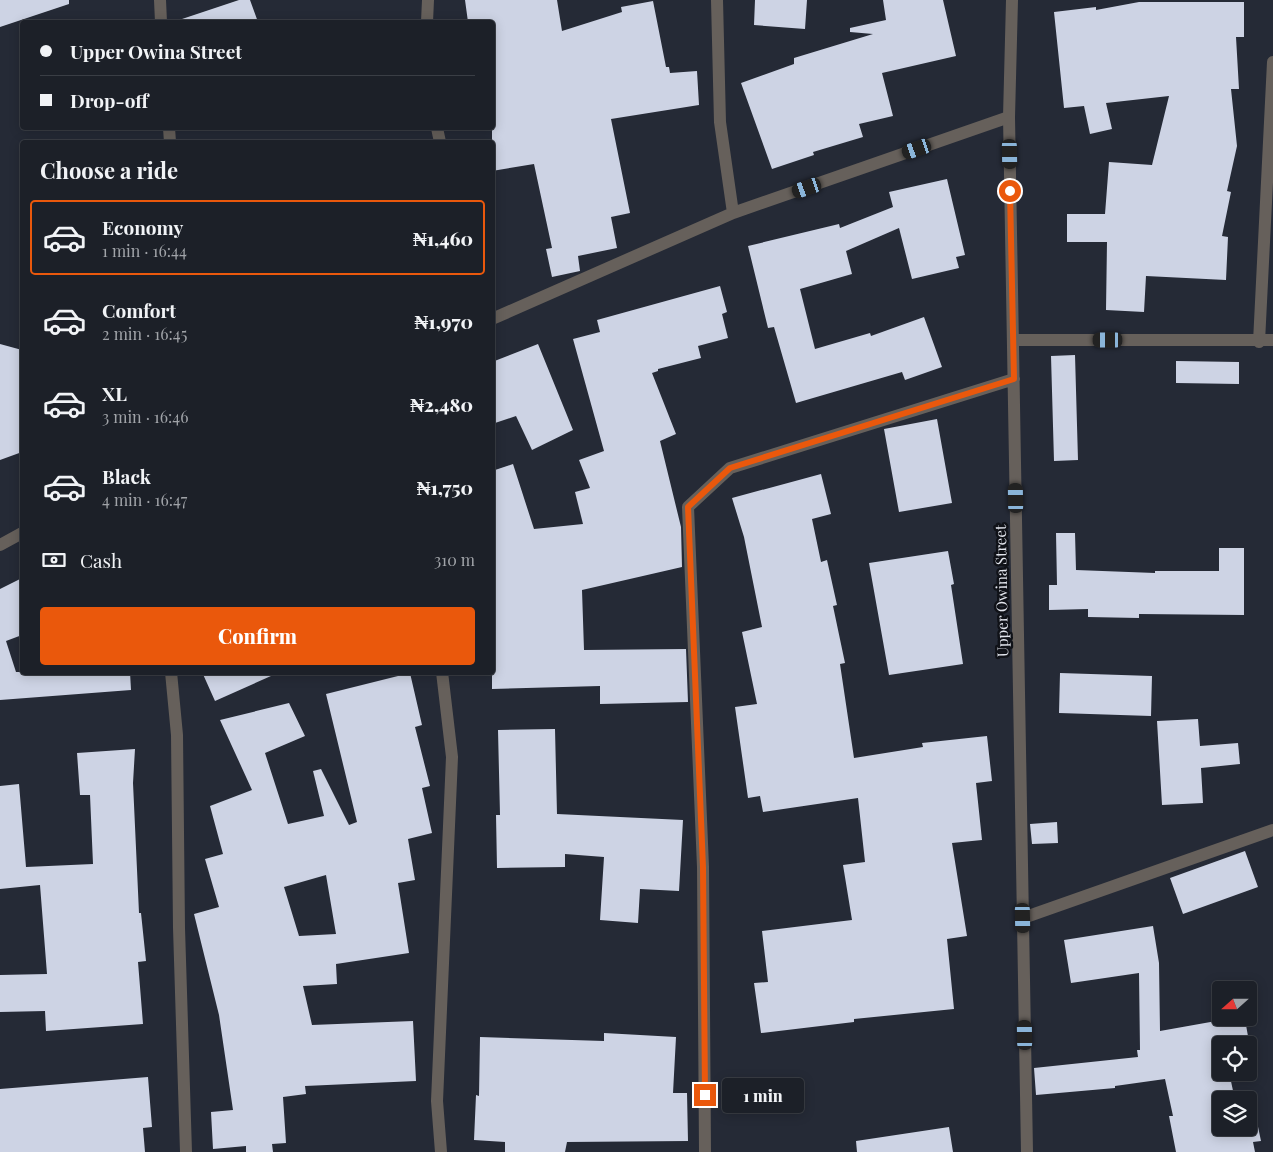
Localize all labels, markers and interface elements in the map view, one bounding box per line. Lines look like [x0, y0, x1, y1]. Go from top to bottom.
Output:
text: Upper Owina Street [70, 38, 242, 64]
text: Drop-off [70, 87, 148, 113]
car [900, 137, 933, 161]
car [1002, 139, 1017, 169]
text: Choose a ride [40, 155, 178, 185]
car [790, 176, 823, 200]
route start [999, 180, 1021, 202]
text: Economy [102, 214, 183, 240]
icon: car [42, 215, 87, 260]
text: ₦1,460 [413, 225, 473, 251]
text: 1 min · 16:44 [102, 240, 187, 261]
text: Comfort [102, 297, 176, 323]
icon: car [42, 298, 87, 343]
text: ₦1,970 [415, 308, 473, 334]
text: 2 min · 16:45 [102, 323, 187, 344]
car [1093, 333, 1123, 348]
text: XL [102, 380, 127, 406]
icon: car [42, 381, 87, 426]
text: ₦2,480 [410, 391, 473, 417]
text: 3 min · 16:46 [102, 406, 188, 427]
text: Black [102, 463, 151, 489]
icon: car [42, 464, 87, 509]
text: ₦1,750 [417, 474, 473, 500]
car [1008, 483, 1023, 513]
text: 4 min · 16:47 [102, 489, 187, 510]
street label: Upper Owina Street [990, 524, 1012, 657]
icon: cash [40, 546, 68, 574]
text: Cash [80, 547, 122, 573]
text: 310 m [434, 549, 475, 570]
button: Confirm [40, 607, 475, 665]
car [1015, 903, 1030, 933]
north arrow [1212, 981, 1258, 1026]
map controls [1212, 981, 1257, 1136]
car [1017, 1020, 1032, 1050]
button: locate [1212, 1036, 1257, 1081]
callout: 1 min [722, 1078, 805, 1112]
route end [694, 1084, 716, 1106]
text: 1 min [743, 1085, 783, 1106]
button: layers [1212, 1091, 1257, 1136]

